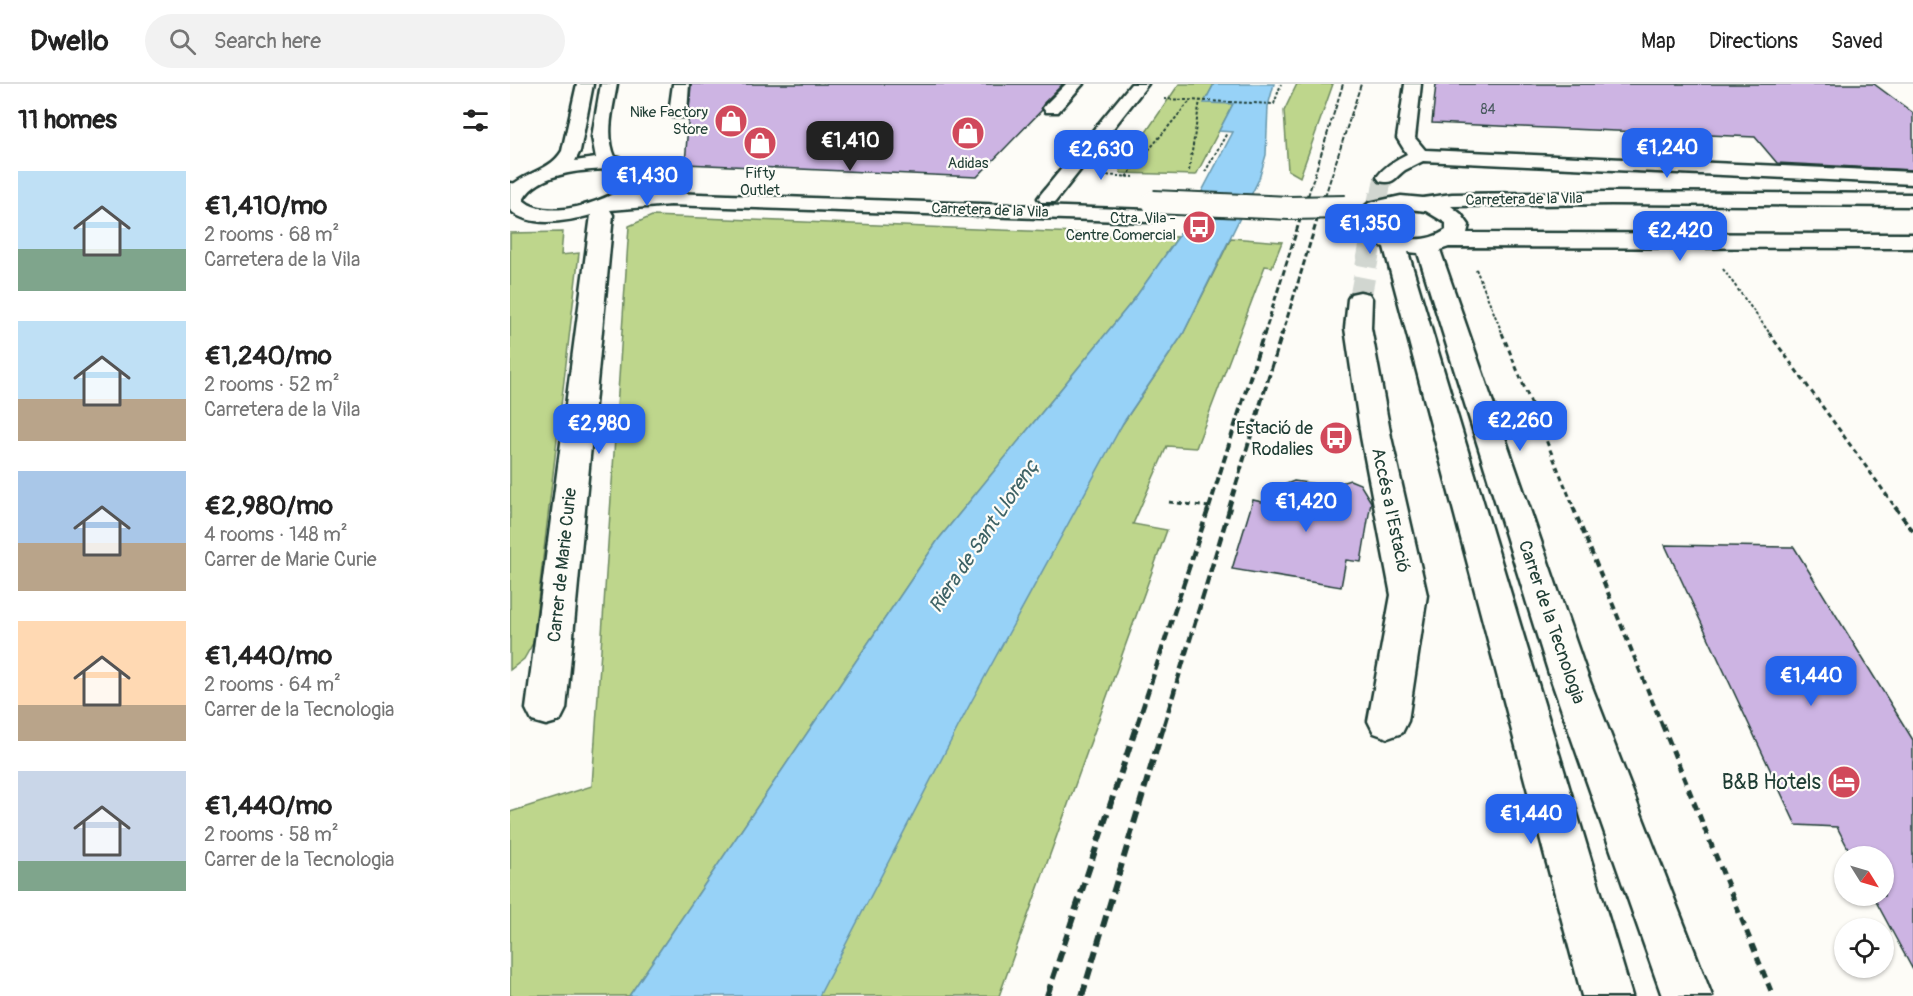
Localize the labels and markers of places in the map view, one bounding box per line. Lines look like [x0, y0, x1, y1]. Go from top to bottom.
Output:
place label: Nike Factory Store [630, 103, 709, 139]
shop icon: Nike Factory Store [713, 103, 749, 139]
shop icon: Adidas [950, 115, 986, 151]
pin: €1,410 [801, 121, 899, 172]
shop icon: Fifty Outlet [742, 125, 778, 161]
pin: €1,240 [1618, 128, 1716, 179]
pin: €2,630 [1052, 130, 1150, 181]
place label: Adidas [948, 154, 989, 173]
pin: €1,430 [598, 156, 696, 207]
place label: Fifty Outlet [740, 164, 781, 200]
pin: €1,350 [1321, 204, 1419, 255]
place label: Ctra. Vila - Centre Comercial [1066, 209, 1176, 245]
bus stop icon: Ctra. Vila - Centre Comercial [1181, 209, 1217, 245]
pin: €2,420 [1631, 211, 1729, 262]
pin: €2,260 [1471, 401, 1569, 452]
pin: €2,980 [550, 404, 648, 455]
place label: Estació de Rodalies [1236, 417, 1313, 461]
bus stop icon: Estació de Rodalies [1318, 420, 1354, 456]
pin: €1,420 [1257, 482, 1355, 533]
pin: €1,440 [1762, 656, 1860, 707]
hotel icon: B&B Hotels [1826, 764, 1862, 800]
place label: B&B Hotels [1722, 769, 1822, 796]
pin: €1,440 [1482, 794, 1580, 845]

